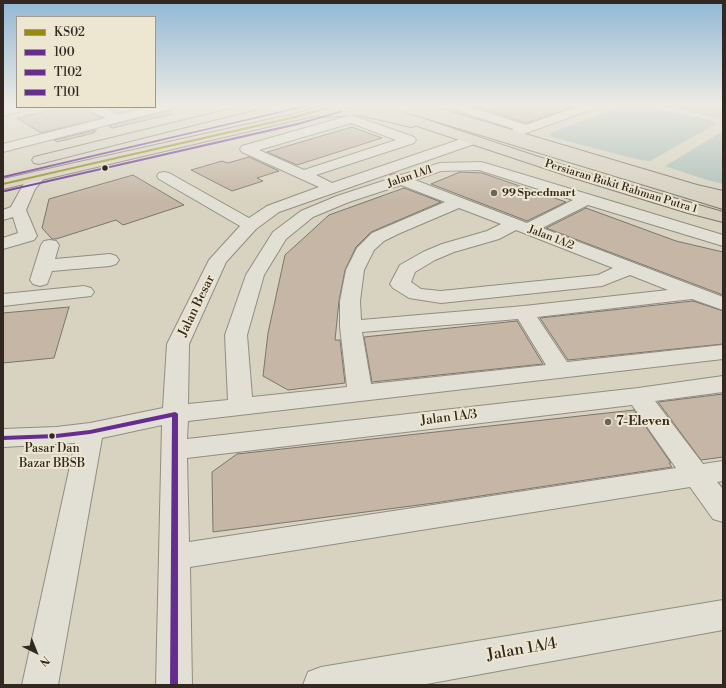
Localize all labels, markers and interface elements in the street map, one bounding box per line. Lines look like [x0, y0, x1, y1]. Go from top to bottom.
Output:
legend [16, 16, 156, 108]
text: KS02 [54, 25, 85, 40]
text: 100 [54, 45, 75, 60]
text: T102 [54, 65, 82, 80]
text: T101 [54, 85, 80, 100]
street label: Persiaran Bukit Rahman Putra 1 [543, 157, 699, 217]
unlabelled marker [100, 163, 110, 173]
street label: Jalan 1A/1 [386, 163, 434, 191]
place label: 99 Speedmart [502, 186, 575, 200]
marker: 99 Speedmart [489, 188, 499, 198]
street label: Jalan 1A/2 [526, 223, 576, 253]
street label: Jalan Besar [175, 273, 219, 339]
street label: Jalan 1A/3 [420, 407, 478, 429]
place label: 7-Eleven [616, 414, 670, 430]
marker: 7-Eleven [603, 417, 613, 427]
marker: Pasar Dan Bazar BBSB [47, 431, 57, 441]
place label: Pasar Dan Bazar BBSB [19, 442, 85, 470]
north arrow [16, 632, 56, 672]
street label: Jalan 1A/4 [485, 634, 559, 666]
text: N [36, 653, 52, 669]

